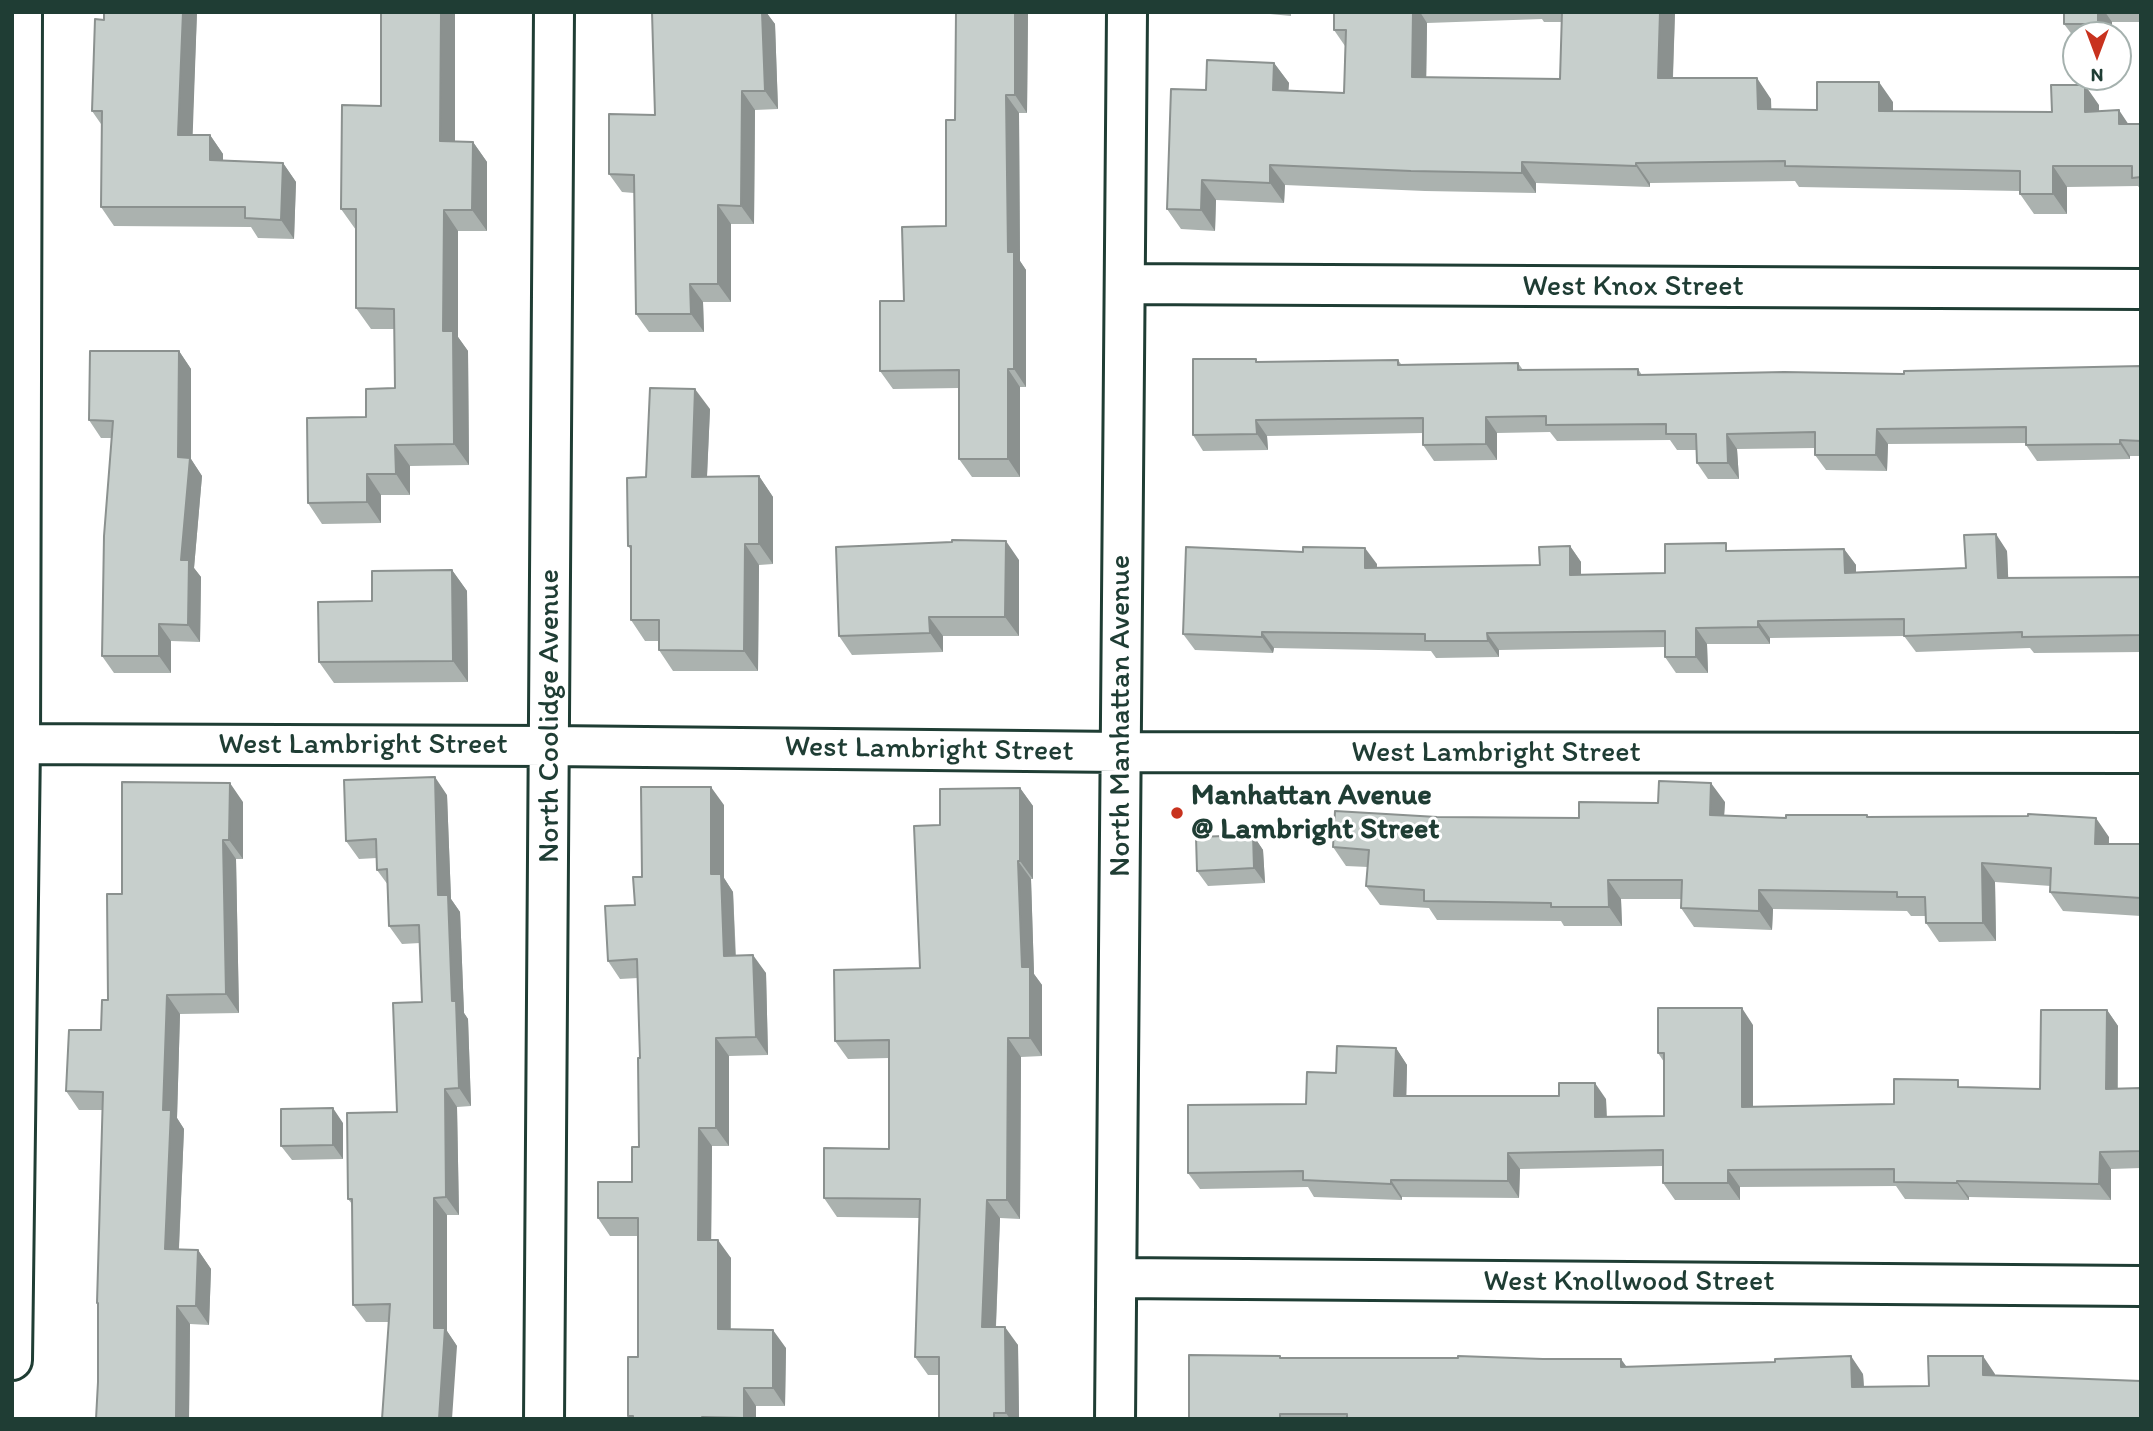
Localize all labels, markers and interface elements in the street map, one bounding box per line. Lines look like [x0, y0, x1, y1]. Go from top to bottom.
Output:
north arrow [2062, 21, 2132, 91]
text: N [2091, 64, 2103, 87]
street label: West Knox Street [1522, 269, 1744, 305]
street label: North Manhattan Avenue [1103, 555, 1139, 877]
street label: North Coolidge Avenue [532, 569, 568, 863]
street label: West Lambright Street [218, 727, 508, 763]
street label: West Lambright Street [784, 729, 1074, 771]
street label: West Lambright Street [1351, 735, 1641, 771]
place label: Manhattan Avenue @ Lambright Street [1191, 778, 1440, 848]
marker: Manhattan Avenue @ Lambright Street [1169, 805, 1185, 821]
street label: West Knollwood Street [1483, 1264, 1775, 1300]

